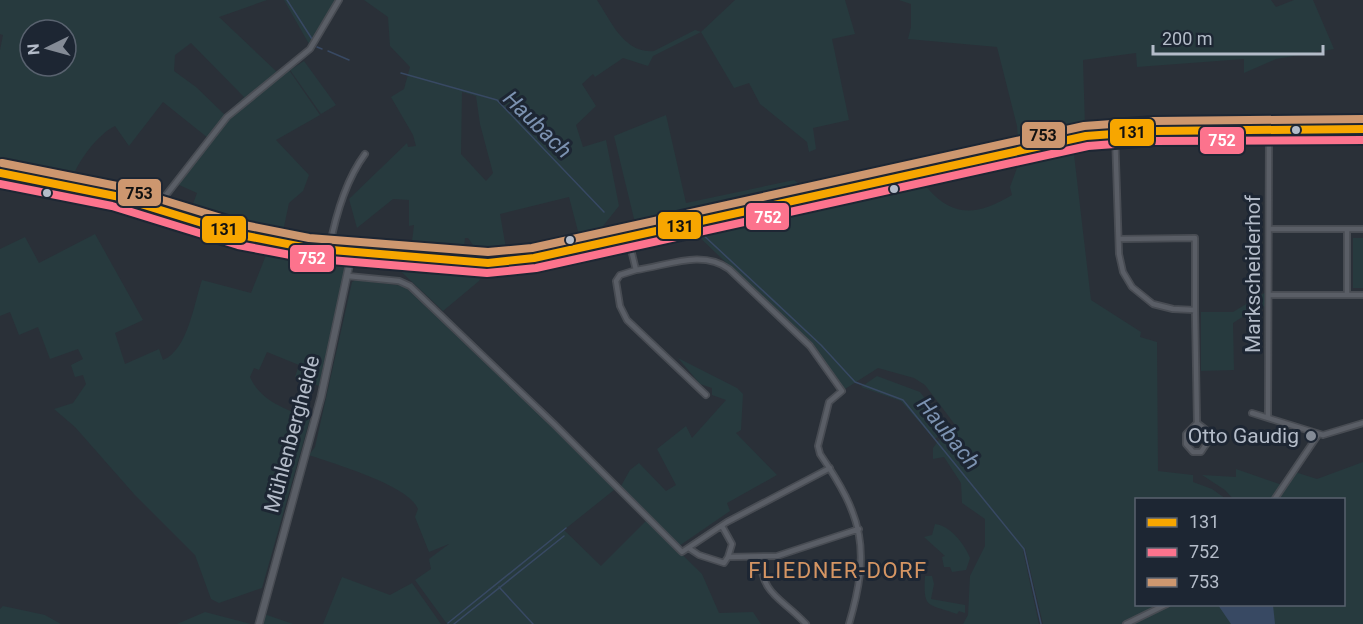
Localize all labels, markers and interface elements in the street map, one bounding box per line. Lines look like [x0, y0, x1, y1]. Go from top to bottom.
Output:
north arrow [18, 18, 78, 78]
scale bar [1153, 18, 1322, 56]
text: 200 m [1162, 28, 1213, 49]
text: N [24, 43, 44, 56]
water label: Haubach [498, 86, 577, 163]
line badge: 131 [1109, 118, 1155, 147]
line badge: 753 [1021, 121, 1066, 149]
text: 131 [1118, 123, 1146, 142]
unlabelled marker [1290, 124, 1302, 136]
text: 753 [1029, 126, 1057, 145]
line badge: 752 [1199, 126, 1245, 155]
text: 752 [1208, 131, 1236, 150]
line badge: 753 [117, 178, 162, 207]
unlabelled marker [888, 183, 900, 195]
text: 753 [125, 184, 153, 203]
unlabelled marker [41, 187, 53, 199]
street label: Markscheiderhof [1241, 194, 1265, 353]
line badge: 752 [745, 202, 790, 231]
text: 752 [754, 208, 782, 227]
line badge: 131 [657, 211, 702, 240]
line badge: 131 [201, 215, 247, 244]
text: 131 [666, 217, 694, 236]
text: 131 [210, 220, 238, 239]
unlabelled marker [564, 234, 576, 246]
line badge: 752 [289, 244, 335, 273]
text: 752 [298, 249, 326, 268]
street label: Mühlenbergheide [259, 353, 325, 515]
water label: Haubach [912, 392, 985, 474]
place label: Otto Gaudig [1188, 424, 1299, 448]
marker: Otto Gaudig [1304, 429, 1318, 443]
legend [1135, 498, 1345, 606]
text: 131 [1189, 511, 1219, 532]
text: 752 [1189, 541, 1219, 562]
district label: FLIEDNER-DORF [748, 558, 928, 583]
text: 753 [1189, 571, 1219, 592]

